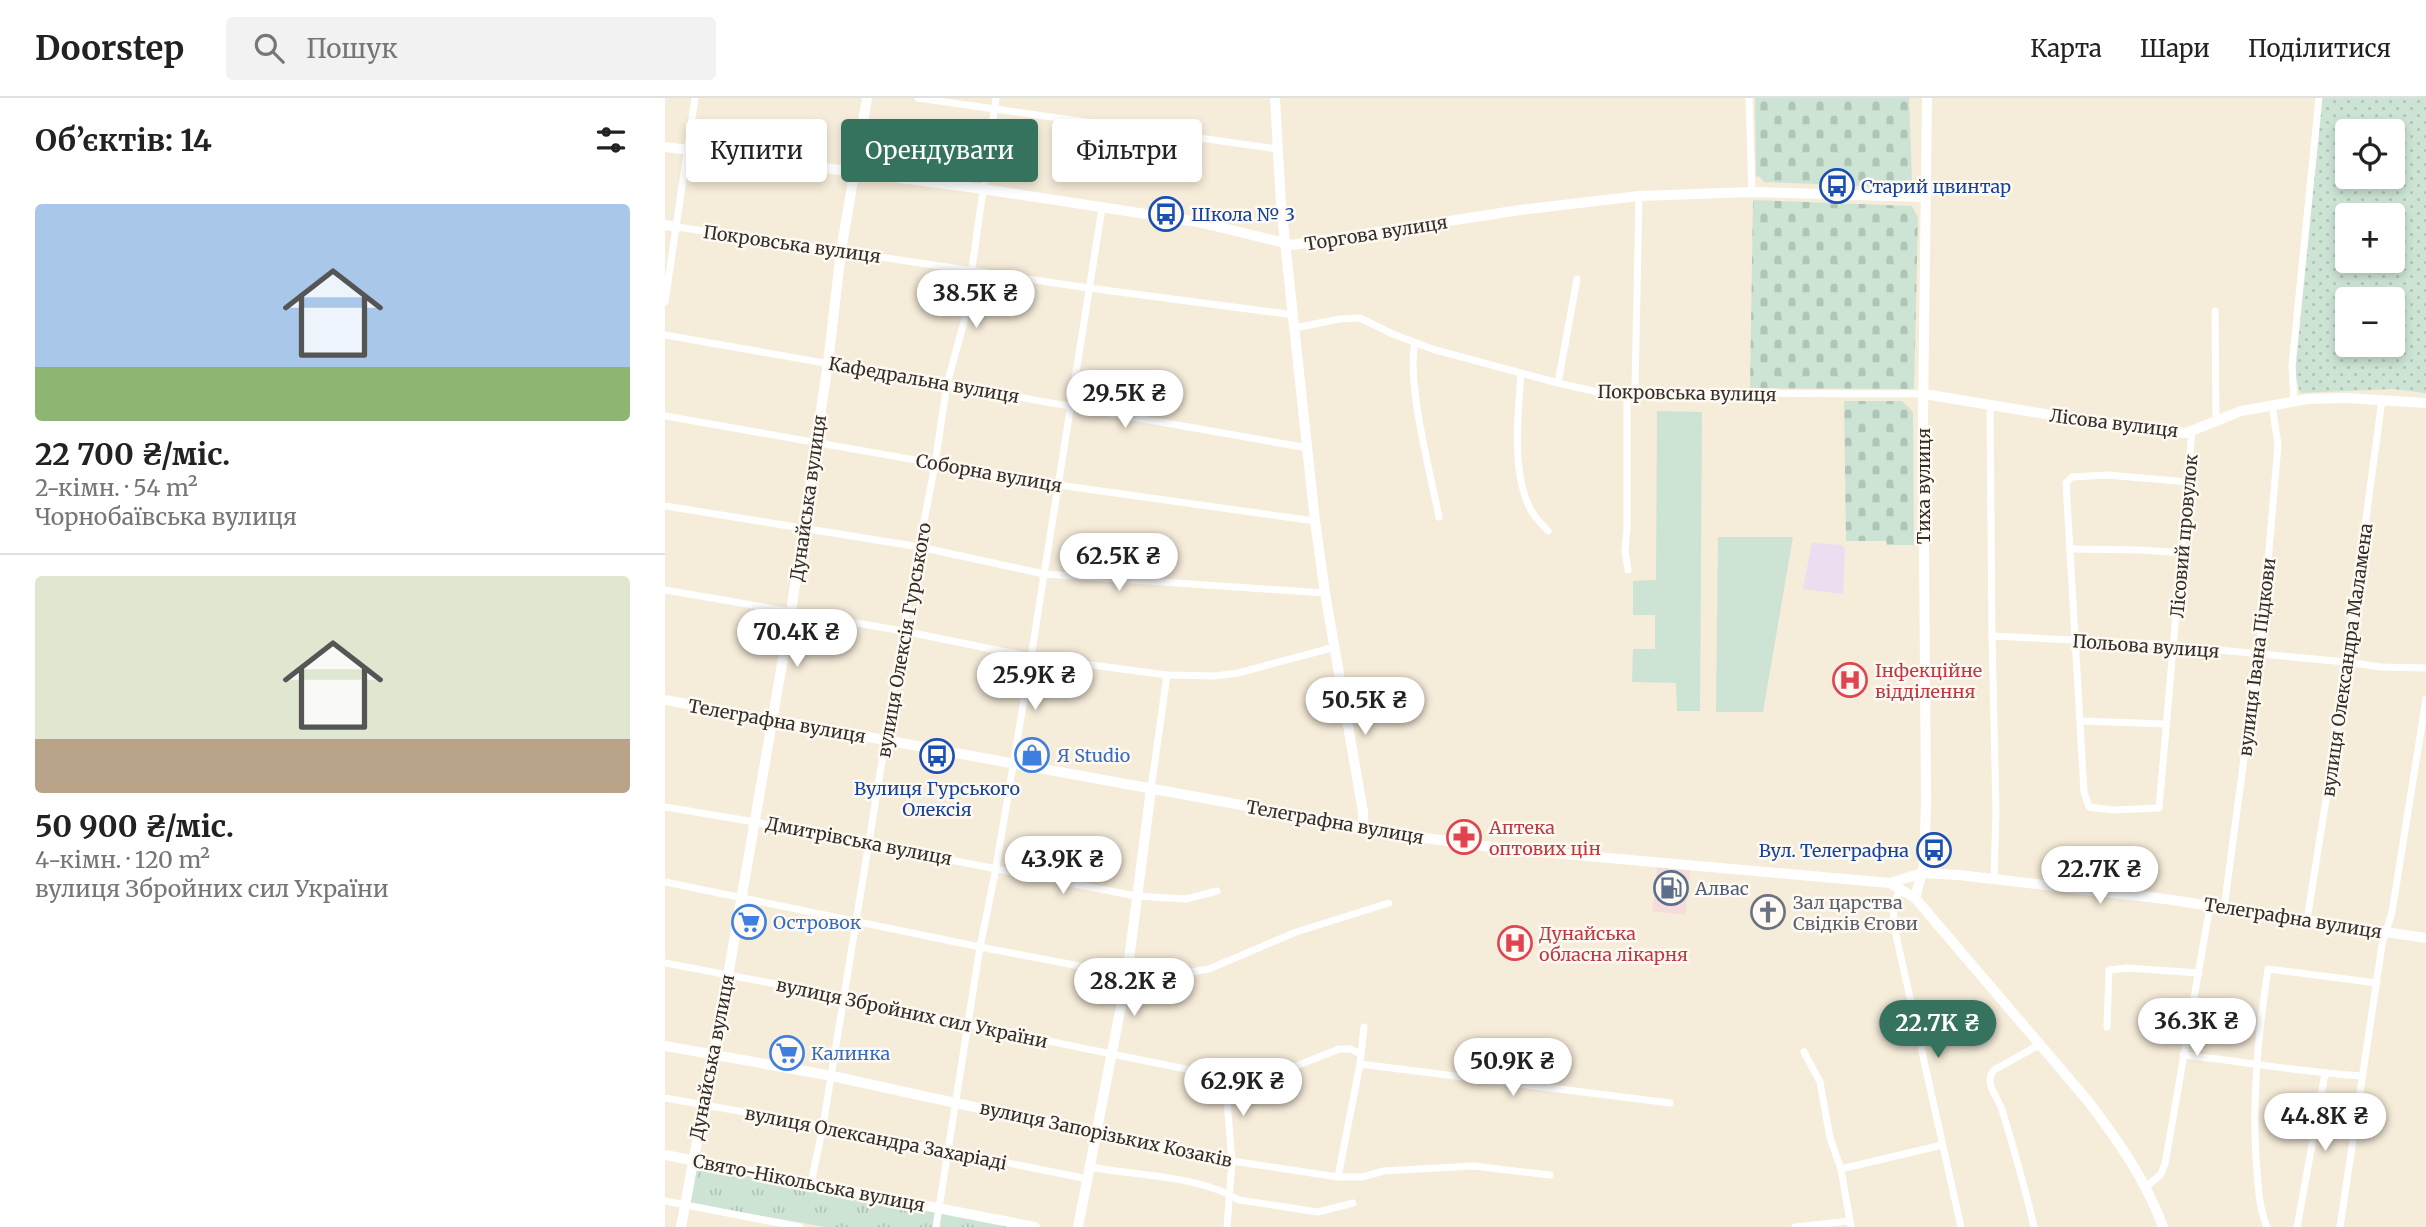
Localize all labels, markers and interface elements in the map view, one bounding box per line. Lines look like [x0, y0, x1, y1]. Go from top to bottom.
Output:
search box [226, 17, 716, 80]
text: Doorstep [35, 28, 184, 69]
icon: search [250, 29, 288, 67]
text: Пошук [306, 32, 398, 65]
text: Карта [2030, 33, 2102, 64]
text: Шари [2140, 33, 2210, 64]
text: Поділитися [2248, 33, 2391, 64]
chip: Купити [686, 119, 827, 182]
chip: Орендувати [841, 119, 1038, 182]
chip: Фільтри [1052, 119, 1202, 182]
map controls [2335, 119, 2405, 357]
button: locate [2335, 119, 2405, 189]
text: Об’єктів: 14 [35, 121, 212, 159]
icon: filters [592, 121, 630, 159]
bus stop icon: Старий цвинтар [1818, 167, 1856, 205]
place label: Старий цвинтар [1861, 175, 2011, 198]
bus stop icon: Школа № 3 [1147, 195, 1185, 233]
place label: Школа № 3 [1191, 203, 1295, 226]
button: + [2335, 203, 2405, 273]
street label: Торгова вулиця [1303, 210, 1449, 256]
street label: Покровська вулиця [702, 220, 883, 268]
icon: home [270, 250, 396, 376]
pin: 38.5K ₴ [911, 271, 1041, 330]
text: 38.5K ₴ [933, 278, 1019, 307]
button: − [2335, 287, 2405, 357]
street label: Кафедральна вулиця [827, 352, 1022, 408]
pin: 29.5K ₴ [1060, 370, 1190, 430]
text: 29.5K ₴ [1082, 378, 1168, 407]
street label: Покровська вулиця [1597, 380, 1777, 406]
street label: Лісова вулиця [2048, 404, 2180, 442]
street label: Дунайська вулиця [785, 413, 831, 583]
street label: Тиха вулиця [1912, 428, 1935, 544]
text: 22 700 ₴/міс. [35, 435, 230, 473]
street label: Соборна вулиця [914, 449, 1064, 497]
street label: Лісовий провулок [2165, 453, 2203, 619]
text: 2-кімн. · 54 m² [35, 473, 198, 502]
text: Чорнобаївська вулиця [35, 502, 297, 531]
street label: вулиця Олексія Гурського [872, 521, 936, 759]
street label: вулиця Олександра Маламена [2316, 521, 2378, 798]
pin: 62.5K ₴ [1054, 533, 1184, 593]
text: 62.5K ₴ [1076, 541, 1162, 570]
street label: вулиця Івана Підкови [2233, 556, 2281, 758]
pin: 70.4K ₴ [732, 610, 862, 669]
text: 70.4K ₴ [753, 617, 841, 646]
icon: home [270, 622, 396, 748]
street label: Польова вулиця [2072, 629, 2221, 663]
pin: 25.9K ₴ [970, 652, 1100, 712]
place label: Інфекційне відділення [1875, 659, 1982, 703]
text: 25.9K ₴ [993, 660, 1077, 689]
hospital icon: Інфекційне відділення [1831, 661, 1869, 699]
pin: 50.5K ₴ [1300, 678, 1430, 737]
text: 50.5K ₴ [1322, 685, 1408, 714]
street label: Телеграфна вулиця [686, 694, 868, 748]
shop icon: Я Studio [1013, 736, 1051, 774]
bus stop icon: Вулиця Гурського Олексія [918, 737, 956, 775]
place label: Я Studio [1057, 744, 1130, 767]
place label: Вулиця Гурського Олексія [854, 777, 1020, 821]
street label: Телеграфна вулиця [1244, 795, 1426, 849]
text: 50 900 ₴/міс. [35, 807, 234, 845]
street label: Дмитрівська вулиця [764, 812, 954, 870]
place label: Аптека оптових цін [1488, 816, 1601, 860]
pharmacy icon: Аптека оптових цін [1445, 818, 1483, 856]
bus stop icon: Вул. Телеграфна [1915, 831, 1953, 869]
pin: 43.9K ₴ [998, 836, 1128, 896]
place label: Вул. Телеграфна [1759, 839, 1909, 862]
text: 43.9K ₴ [1021, 844, 1105, 873]
text: 4-кімн. · 120 m² [35, 845, 210, 874]
pin: 22.7K ₴ [2035, 846, 2165, 906]
text: 22.7K ₴ [2057, 854, 2143, 883]
fuel station icon: Алвас [1652, 869, 1690, 907]
text: вулиця Збройних сил України [35, 874, 389, 903]
place label: Алвас [1694, 877, 1749, 900]
place label: Зал царства Свідків Єгови [1793, 891, 1918, 935]
church icon: Зал царства Свідків Єгови [1749, 893, 1787, 931]
street label: Телеграфна вулиця [2202, 893, 2384, 943]
supermarket icon: Островок [730, 903, 768, 941]
place label: Островок [773, 911, 862, 934]
place label: Дунайська обласна лікарня [1539, 922, 1688, 966]
hospital icon: Дунайська обласна лікарня [1496, 924, 1534, 962]
pin: 28.2K ₴ [1069, 958, 1199, 1018]
text: 28.2K ₴ [1090, 966, 1178, 995]
street label: Дунайська вулиця [685, 972, 739, 1142]
street label: вулиця Збройних сил України [774, 973, 1050, 1053]
pin: 36.3K ₴ [2132, 998, 2262, 1058]
pin: 22.7K ₴ [1873, 1000, 2003, 1060]
text: 36.3K ₴ [2154, 1006, 2240, 1035]
text: 22.7K ₴ [1895, 1008, 1981, 1037]
supermarket icon: Калинка [768, 1034, 806, 1072]
pin: 50.9K ₴ [1448, 1038, 1578, 1098]
place label: Калинка [811, 1042, 891, 1065]
text: 50.9K ₴ [1470, 1046, 1556, 1075]
pin: 62.9K ₴ [1178, 1058, 1308, 1118]
text: 62.9K ₴ [1200, 1066, 1286, 1095]
pin: 44.8K ₴ [2260, 1094, 2390, 1153]
street label: вулиця Запорізьких Козаків [978, 1096, 1235, 1172]
street label: вулиця Олександра Захаріаді [743, 1101, 1009, 1175]
text: 44.8K ₴ [2280, 1101, 2370, 1130]
street label: Свято-Нікольська вулиця [691, 1149, 927, 1217]

